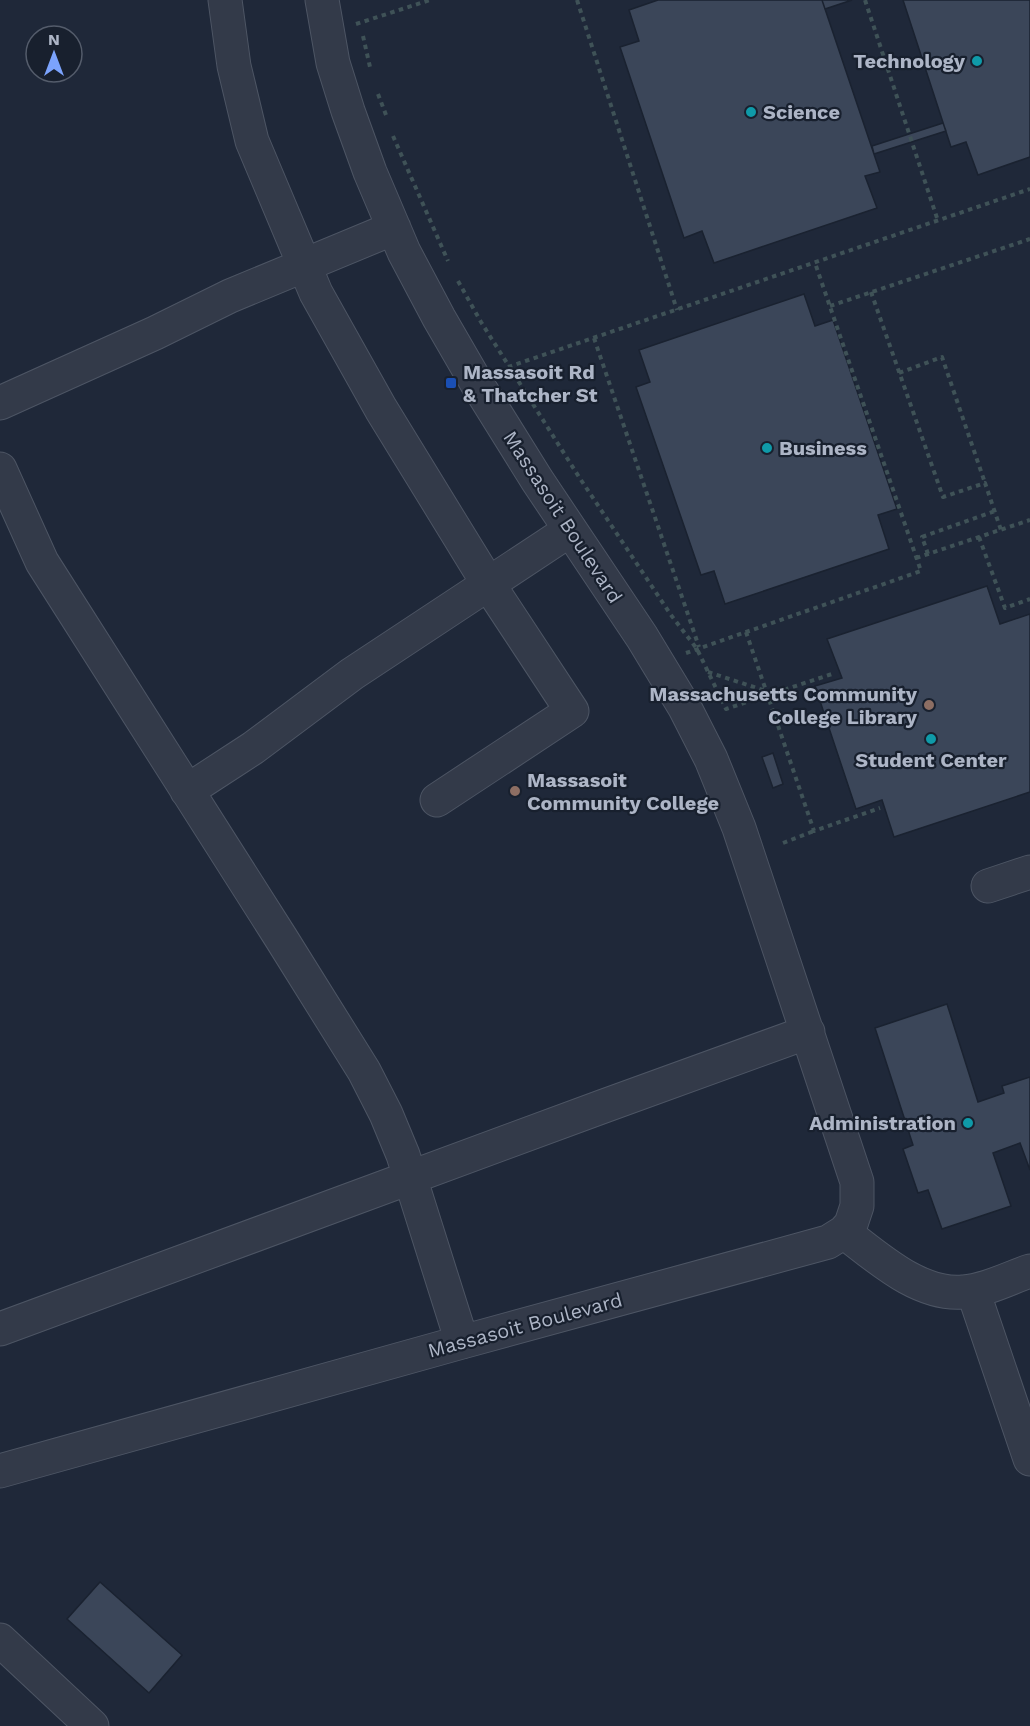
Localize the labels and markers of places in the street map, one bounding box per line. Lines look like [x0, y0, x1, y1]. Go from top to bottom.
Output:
place label: Technology [853, 49, 966, 73]
marker: Technology [970, 54, 984, 68]
place label: Science [763, 100, 840, 124]
marker: Science [744, 105, 758, 119]
place label: Massasoit Rd & Thatcher St [463, 360, 598, 407]
marker: Massasoit Rd & Thatcher St [444, 376, 458, 390]
place label: Business [779, 436, 867, 460]
marker: Business [760, 441, 774, 455]
place label: Massachusetts Community College Library [649, 682, 918, 729]
marker: Massachusetts Community College Library [922, 698, 936, 712]
marker: Student Center [924, 732, 938, 746]
place label: Student Center [855, 748, 1007, 772]
place label: Massasoit Community College [527, 768, 719, 815]
marker: Massasoit Community College [508, 784, 522, 798]
place label: Administration [809, 1111, 956, 1135]
marker: Administration [961, 1116, 975, 1130]

